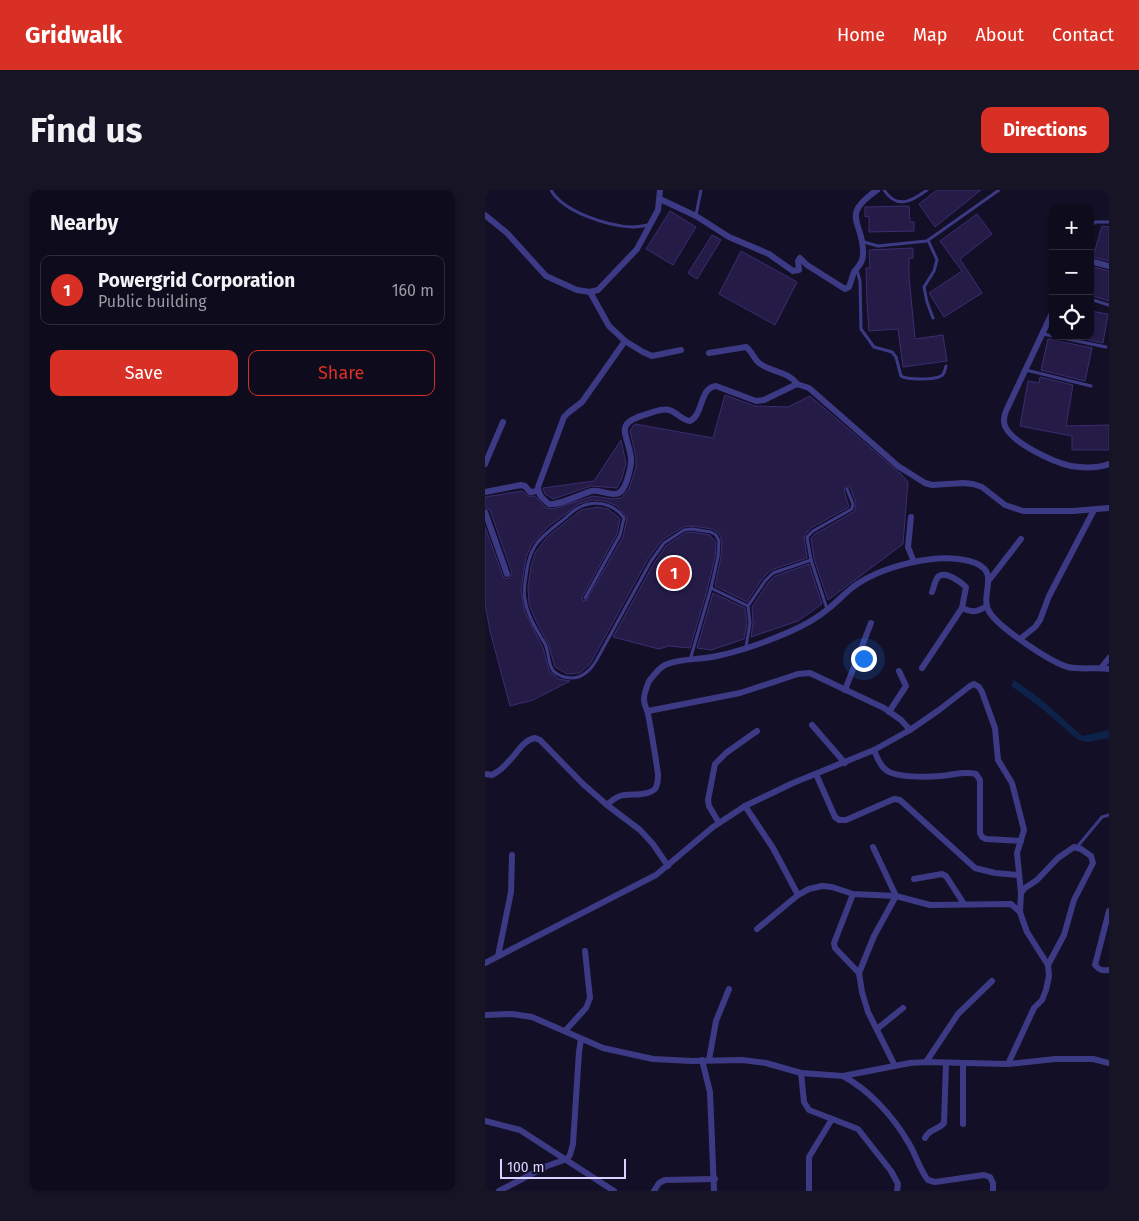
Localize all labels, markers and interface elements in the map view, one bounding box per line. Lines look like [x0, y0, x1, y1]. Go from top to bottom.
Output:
text: Gridwalk [25, 21, 122, 49]
text: Home [837, 24, 885, 46]
text: Map [913, 24, 947, 46]
text: About [975, 24, 1024, 46]
text: Contact [1052, 24, 1114, 46]
button: Directions [981, 107, 1109, 153]
text: Find us [30, 109, 142, 151]
map controls [1049, 205, 1094, 340]
button: + [1049, 205, 1094, 250]
text: Nearby [50, 210, 118, 236]
button: − [1049, 250, 1094, 295]
text: Powergrid Corporation [98, 269, 295, 292]
text: 1 [63, 281, 71, 300]
text: 160 m [392, 281, 434, 300]
text: Public building [98, 292, 206, 311]
button: locate [1049, 295, 1094, 340]
button: Save [50, 350, 238, 396]
button: Share [248, 350, 435, 396]
pin: 1 [658, 554, 690, 592]
your location [851, 646, 877, 672]
scale bar [500, 1156, 626, 1179]
text: 100 m [507, 1159, 544, 1176]

